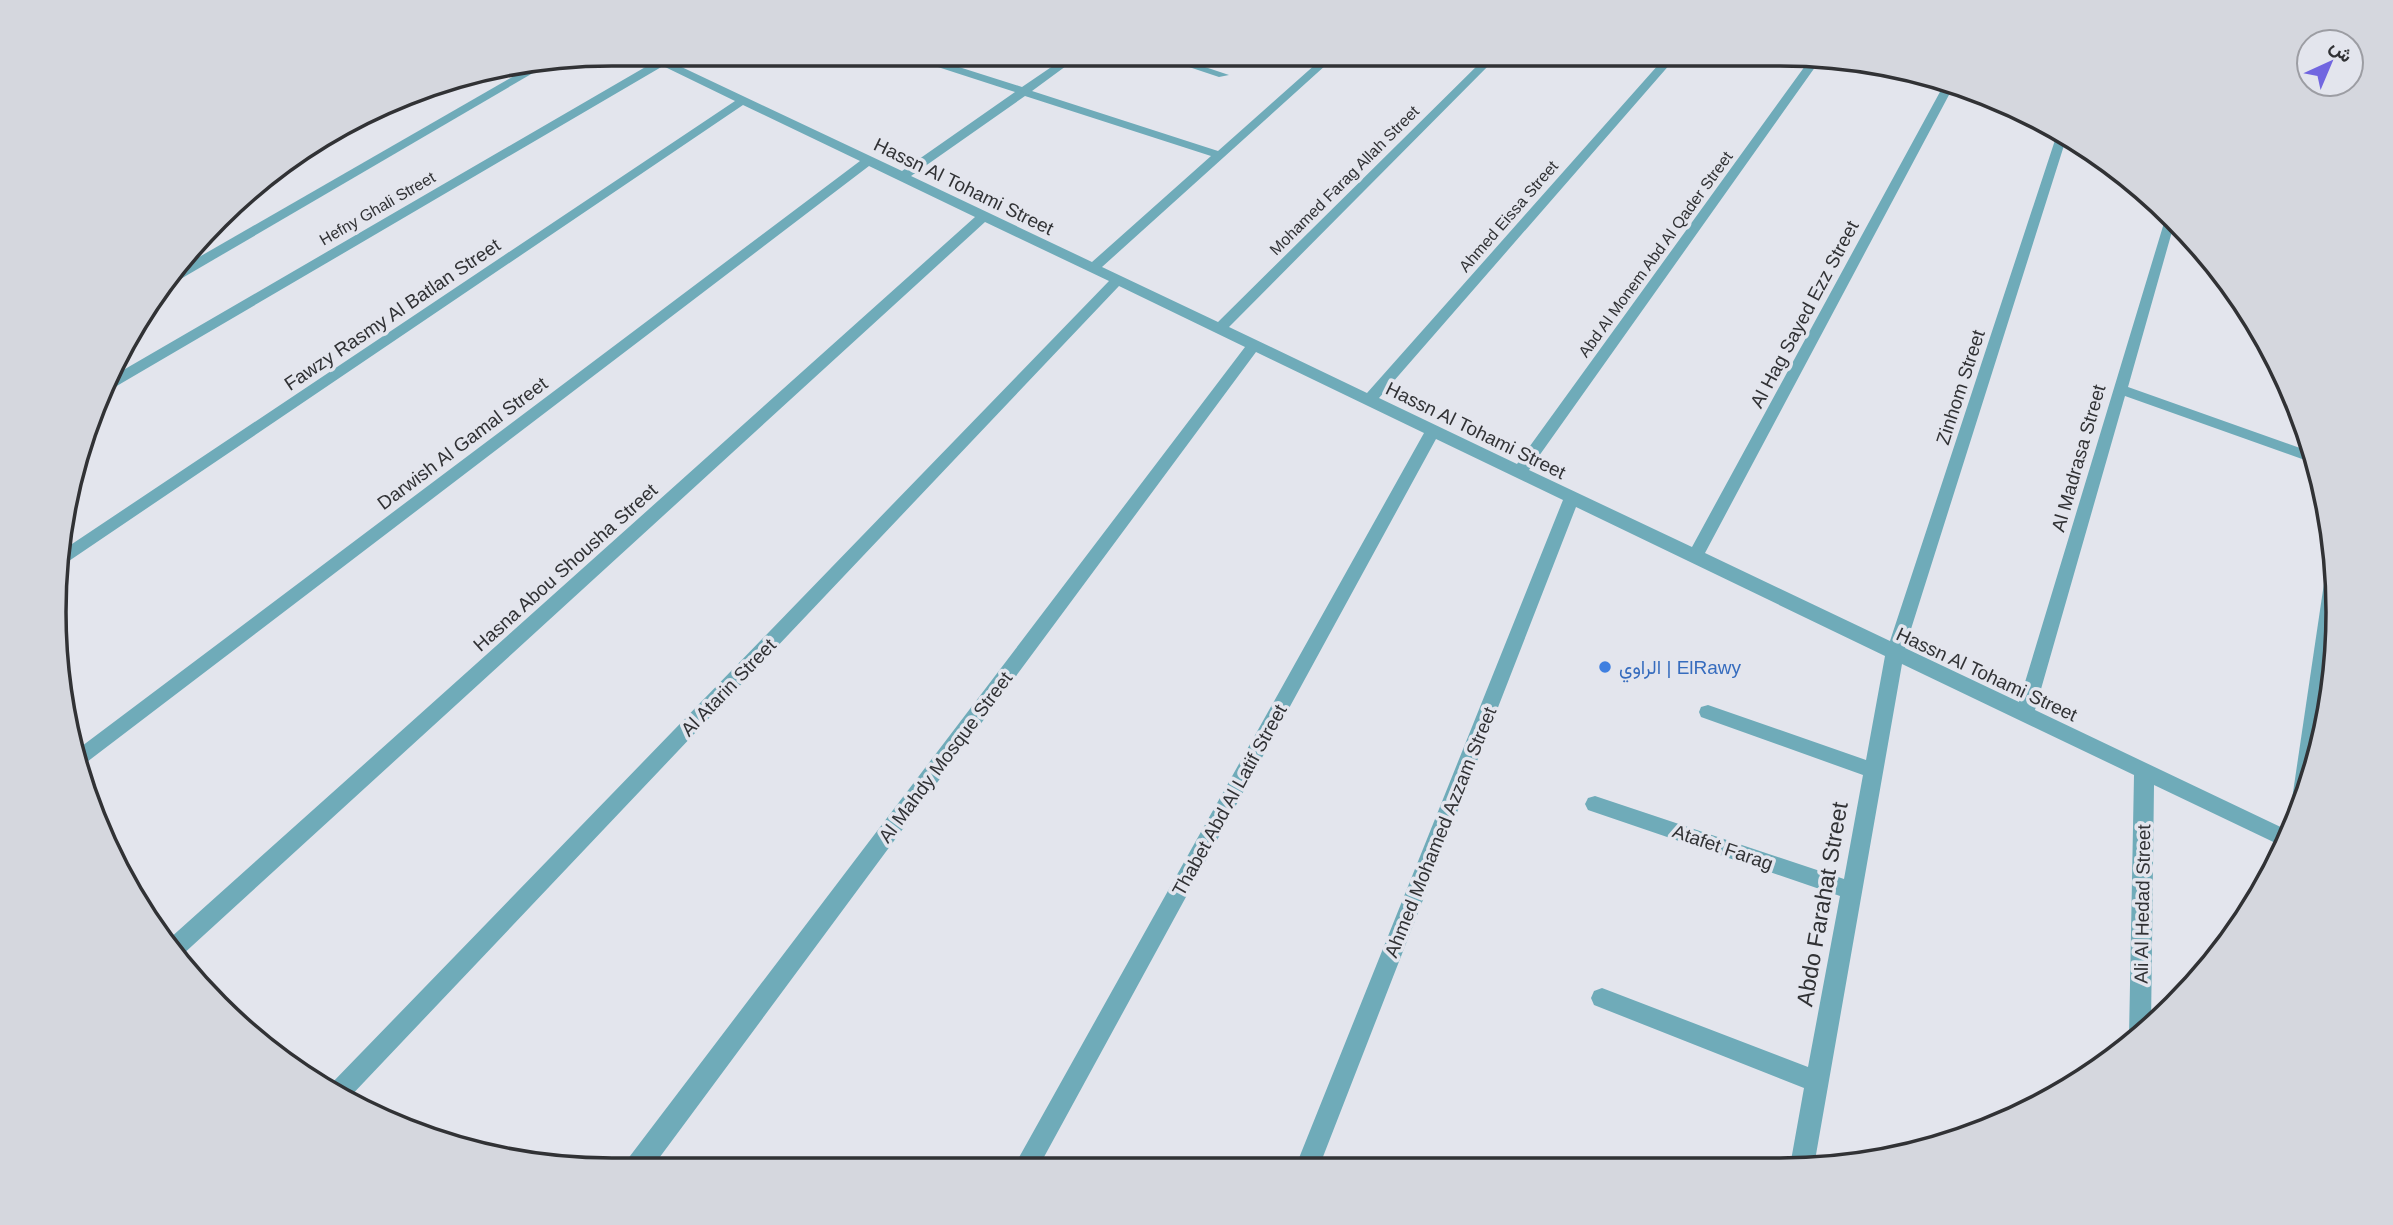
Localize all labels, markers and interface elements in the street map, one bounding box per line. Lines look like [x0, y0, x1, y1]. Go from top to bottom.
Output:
north arrow [2295, 28, 2365, 98]
text: ش [2325, 36, 2357, 67]
street label: Mohamed Farag Allah Street [1266, 102, 1423, 258]
street label: Hassn Al Tohami Street [871, 134, 1058, 239]
street label: Abd Al Monem Abd Al Qader Street [1575, 148, 1736, 360]
street label: Ahmed Eissa Street [1456, 157, 1562, 275]
street label: Hefny Ghali Street [316, 168, 439, 248]
street label: Al Hag Sayed Ezz Street [1746, 216, 1863, 411]
street label: Fawzy Rasmy Al Batlan Street [280, 234, 505, 395]
street label: Zinhom Street [1932, 326, 1989, 447]
street label: Darwish Al Gamal Street [373, 372, 552, 514]
street label: Hassn Al Tohami Street [1383, 378, 1570, 483]
street label: Al Madrasa Street [2047, 381, 2110, 534]
street label: Hasna Abou Shousha Street [469, 479, 662, 655]
street label: Hassn Al Tohami Street [1893, 623, 2081, 726]
street label: Al Atarin Street [677, 634, 780, 740]
place label: الراوي | ElRawy [1619, 657, 1742, 683]
marker: الراوي | ElRawy [1597, 659, 1613, 675]
street label: Al Mahdy Mosque Street [874, 667, 1017, 847]
street label: Thabet Abd Al Latif Street [1168, 700, 1291, 900]
street label: Ahmed Mohamed Azzam Street [1380, 703, 1501, 960]
street label: Abdo Farahat Street [1791, 799, 1853, 1008]
street label: Atafet Farag [1670, 821, 1776, 874]
street label: Ali Al Hedad Street [2131, 823, 2154, 984]

